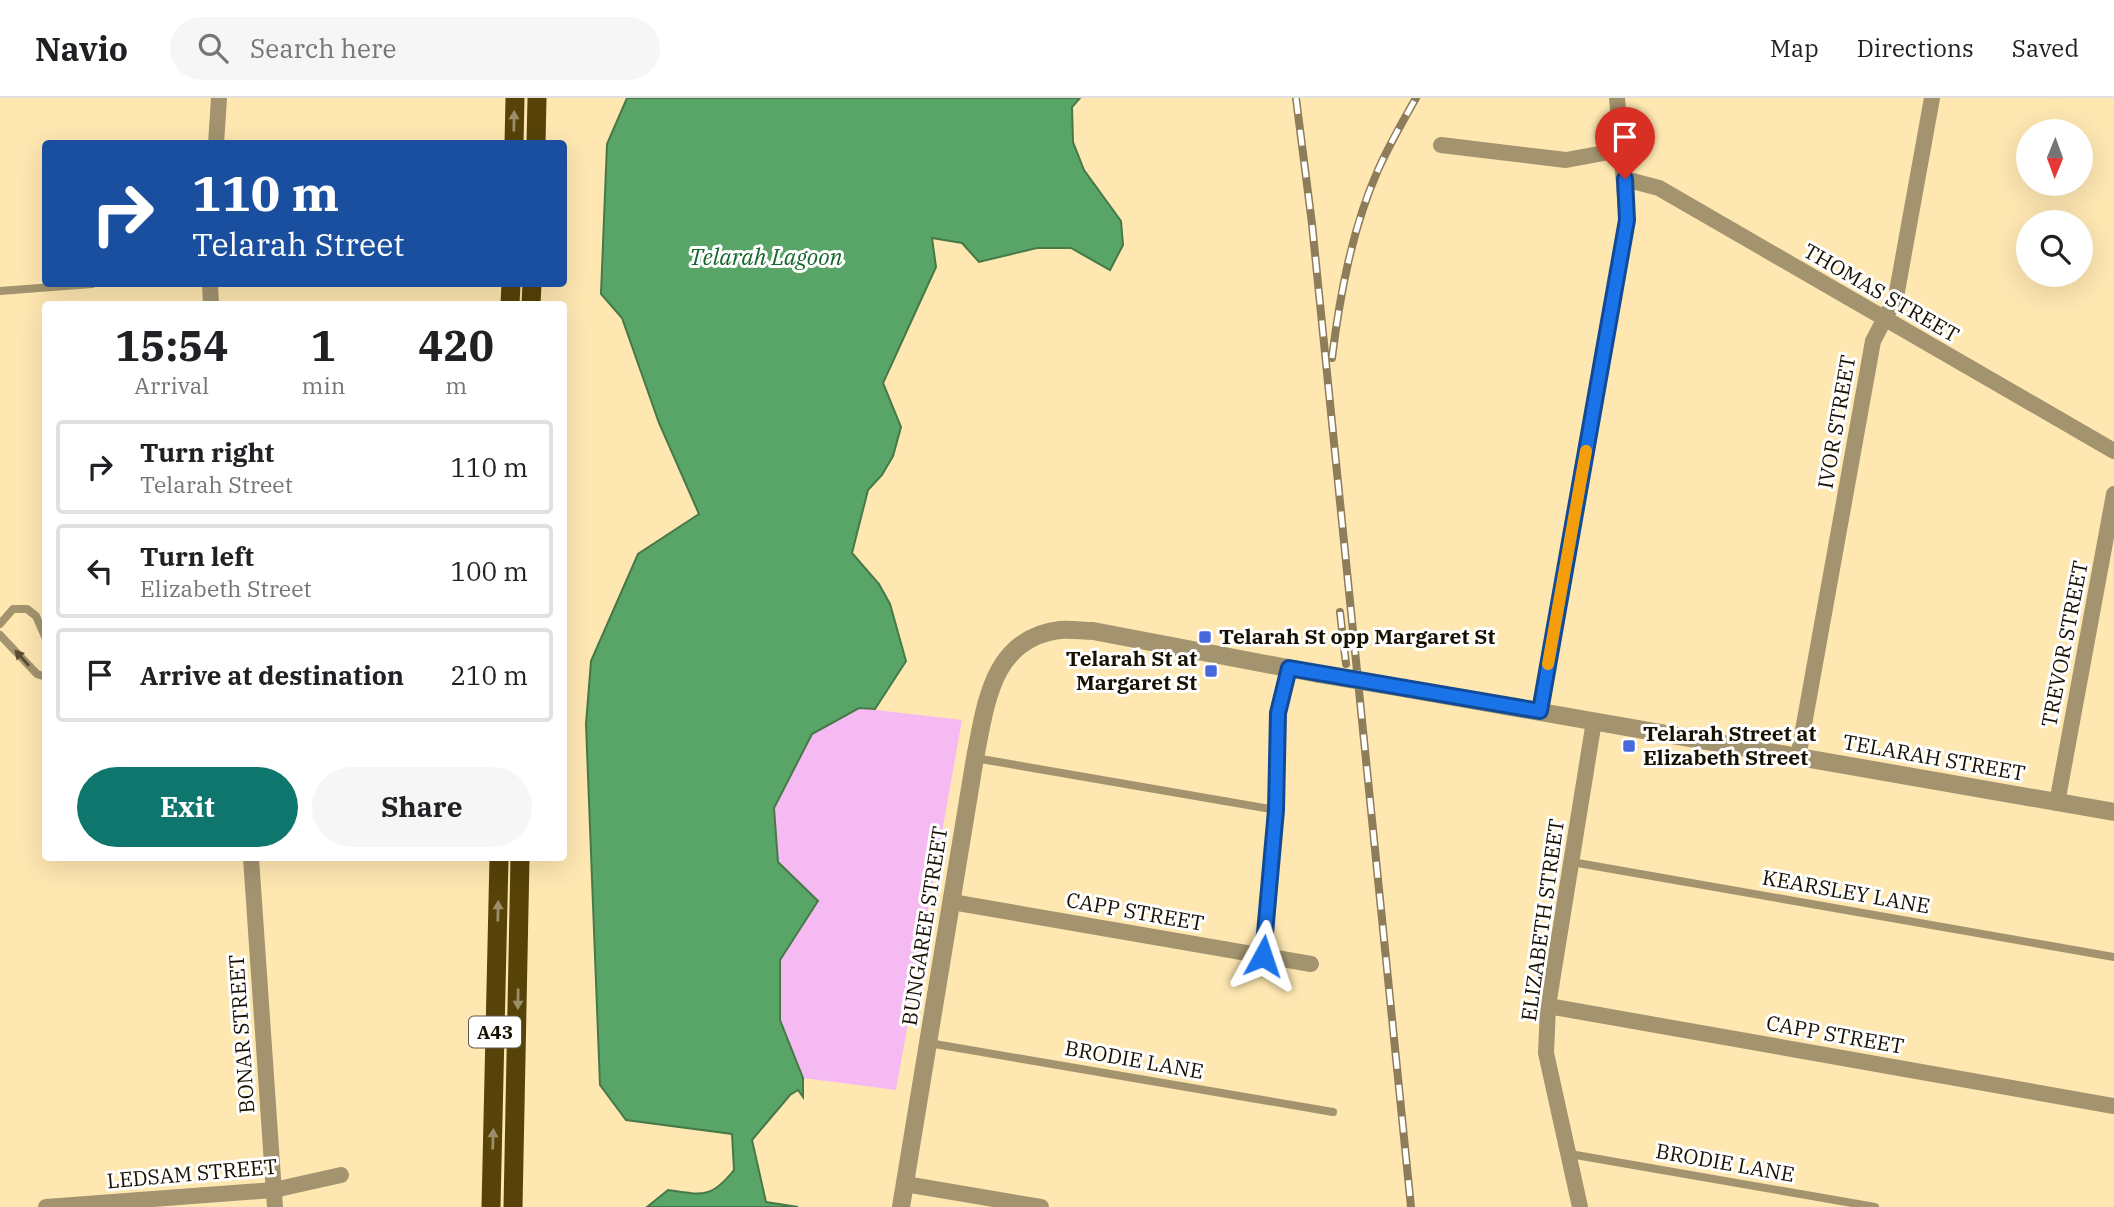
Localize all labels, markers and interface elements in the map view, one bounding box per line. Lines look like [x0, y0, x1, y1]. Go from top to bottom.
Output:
search box [170, 17, 660, 80]
text: Navio [35, 27, 128, 70]
icon: search [194, 29, 232, 67]
text: Search here [250, 31, 396, 65]
text: Map [1770, 32, 1819, 64]
text: Directions [1857, 32, 1974, 64]
text: Saved [2012, 32, 2079, 64]
pin [1595, 107, 1655, 179]
one-way arrow [508, 110, 520, 132]
icon: arrive [1606, 118, 1644, 156]
north arrow [2016, 119, 2093, 196]
map controls [2016, 119, 2093, 287]
text: 110 m [192, 161, 339, 224]
icon: right [77, 168, 168, 259]
button: search [2016, 210, 2093, 287]
text: Telarah Street [192, 223, 405, 265]
street label: THOMAS STREET [1798, 236, 1965, 348]
water label: Telarah Lagoon [689, 241, 843, 271]
text: 15:54 [115, 318, 229, 373]
text: 1 [311, 318, 336, 373]
text: 420 [418, 318, 494, 373]
street label: IVOR STREET [1810, 353, 1862, 491]
text: Arrival [134, 370, 209, 400]
text: min [302, 370, 345, 400]
text: m [445, 370, 467, 400]
text: Turn right [140, 435, 274, 469]
icon: right [81, 448, 119, 486]
text: 110 m [450, 450, 528, 484]
text: Telarah Street [140, 469, 293, 499]
text: Turn left [140, 539, 254, 573]
icon: left [81, 552, 119, 590]
text: 100 m [450, 554, 528, 588]
street label: TREVOR STREET [2034, 558, 2094, 729]
text: Elizabeth Street [140, 573, 312, 603]
place label: Telarah St opp Margaret St [1219, 622, 1495, 650]
marker: Telarah St opp Margaret St [1197, 629, 1213, 645]
place label: Telarah St at Margaret St [1066, 644, 1197, 696]
one-way arrow [14, 650, 30, 667]
icon: arrive [81, 656, 119, 694]
text: Arrive at destination [140, 658, 404, 692]
text: 210 m [450, 658, 528, 692]
marker: Telarah St at Margaret St [1203, 663, 1219, 679]
place label: Telarah Street at Elizabeth Street [1643, 719, 1816, 771]
street label: TELARAH STREET [1841, 727, 2028, 787]
marker: Telarah Street at Elizabeth Street [1621, 738, 1637, 754]
button: Exit [77, 767, 298, 847]
button: Share [312, 767, 532, 847]
street label: ELIZABETH STREET [1514, 817, 1570, 1023]
street label: BUNGAREE STREET [894, 824, 954, 1028]
street label: KEARSLEY LANE [1760, 862, 1932, 920]
street label: CAPP STREET [1064, 885, 1206, 937]
one-way arrow [492, 900, 504, 922]
position arrow [1226, 919, 1300, 993]
street label: BONAR STREET [221, 954, 261, 1114]
one-way arrow [512, 988, 523, 1010]
street label: CAPP STREET [1764, 1008, 1906, 1060]
road number: A43 [469, 1016, 521, 1048]
street label: BRODIE LANE [1063, 1033, 1206, 1085]
one-way arrow [487, 1128, 498, 1150]
street label: BRODIE LANE [1654, 1136, 1797, 1188]
street label: LEDSAM STREET [106, 1152, 278, 1194]

